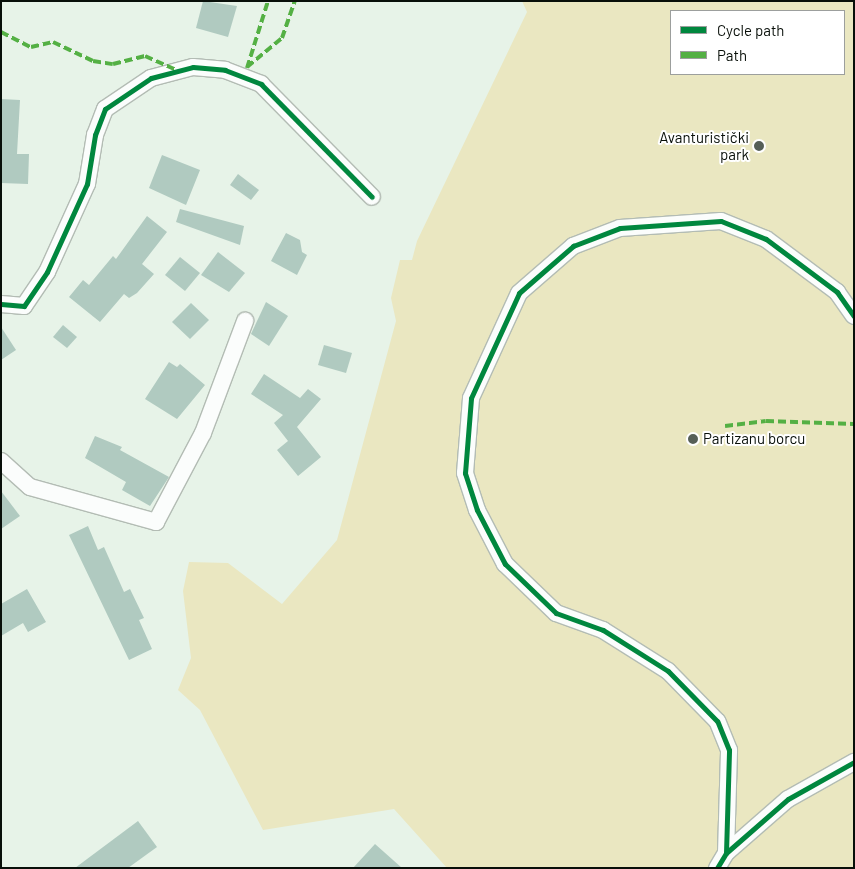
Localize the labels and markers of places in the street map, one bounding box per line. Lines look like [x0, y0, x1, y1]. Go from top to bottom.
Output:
place label: Avanturistički park [659, 128, 749, 163]
marker: Avanturistički park [753, 140, 765, 152]
place label: Partizanu borcu [703, 430, 805, 448]
marker: Partizanu borcu [687, 433, 699, 445]

